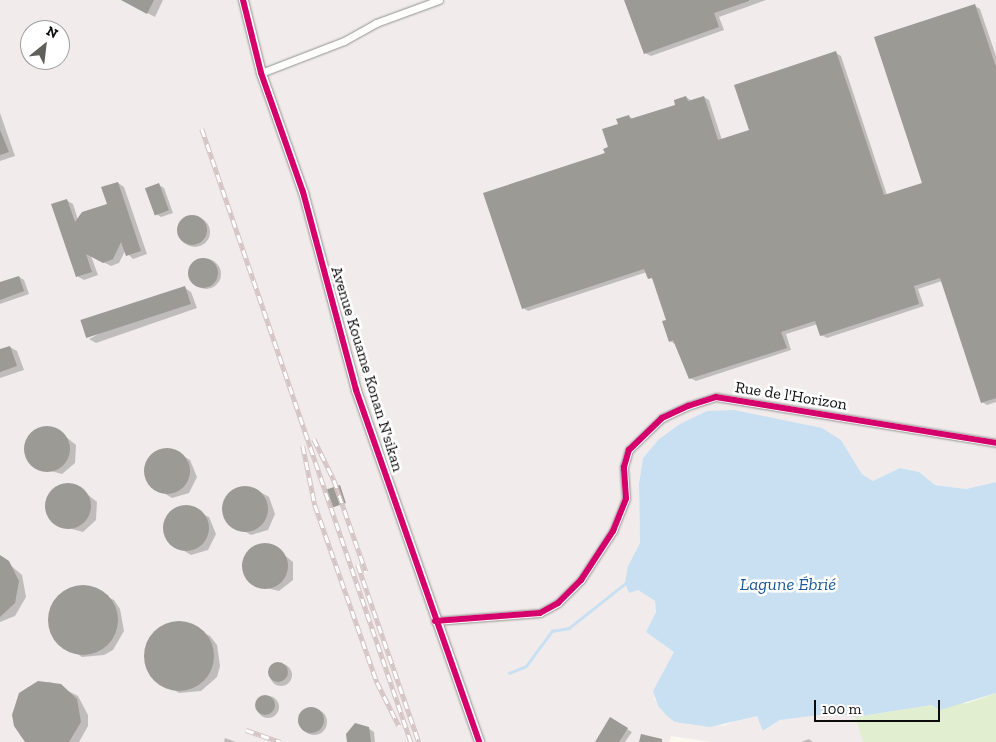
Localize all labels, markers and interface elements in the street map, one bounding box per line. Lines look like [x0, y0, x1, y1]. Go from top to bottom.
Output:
north arrow [20, 20, 70, 70]
text: N [43, 22, 61, 42]
street label: Avenue Kouame Konan N'sikan [327, 264, 407, 474]
street label: Rue de l'Horizon [734, 378, 848, 414]
water label: Lagune Ébrié [740, 573, 836, 595]
scale bar [816, 690, 942, 722]
text: 100 m [822, 700, 861, 718]

